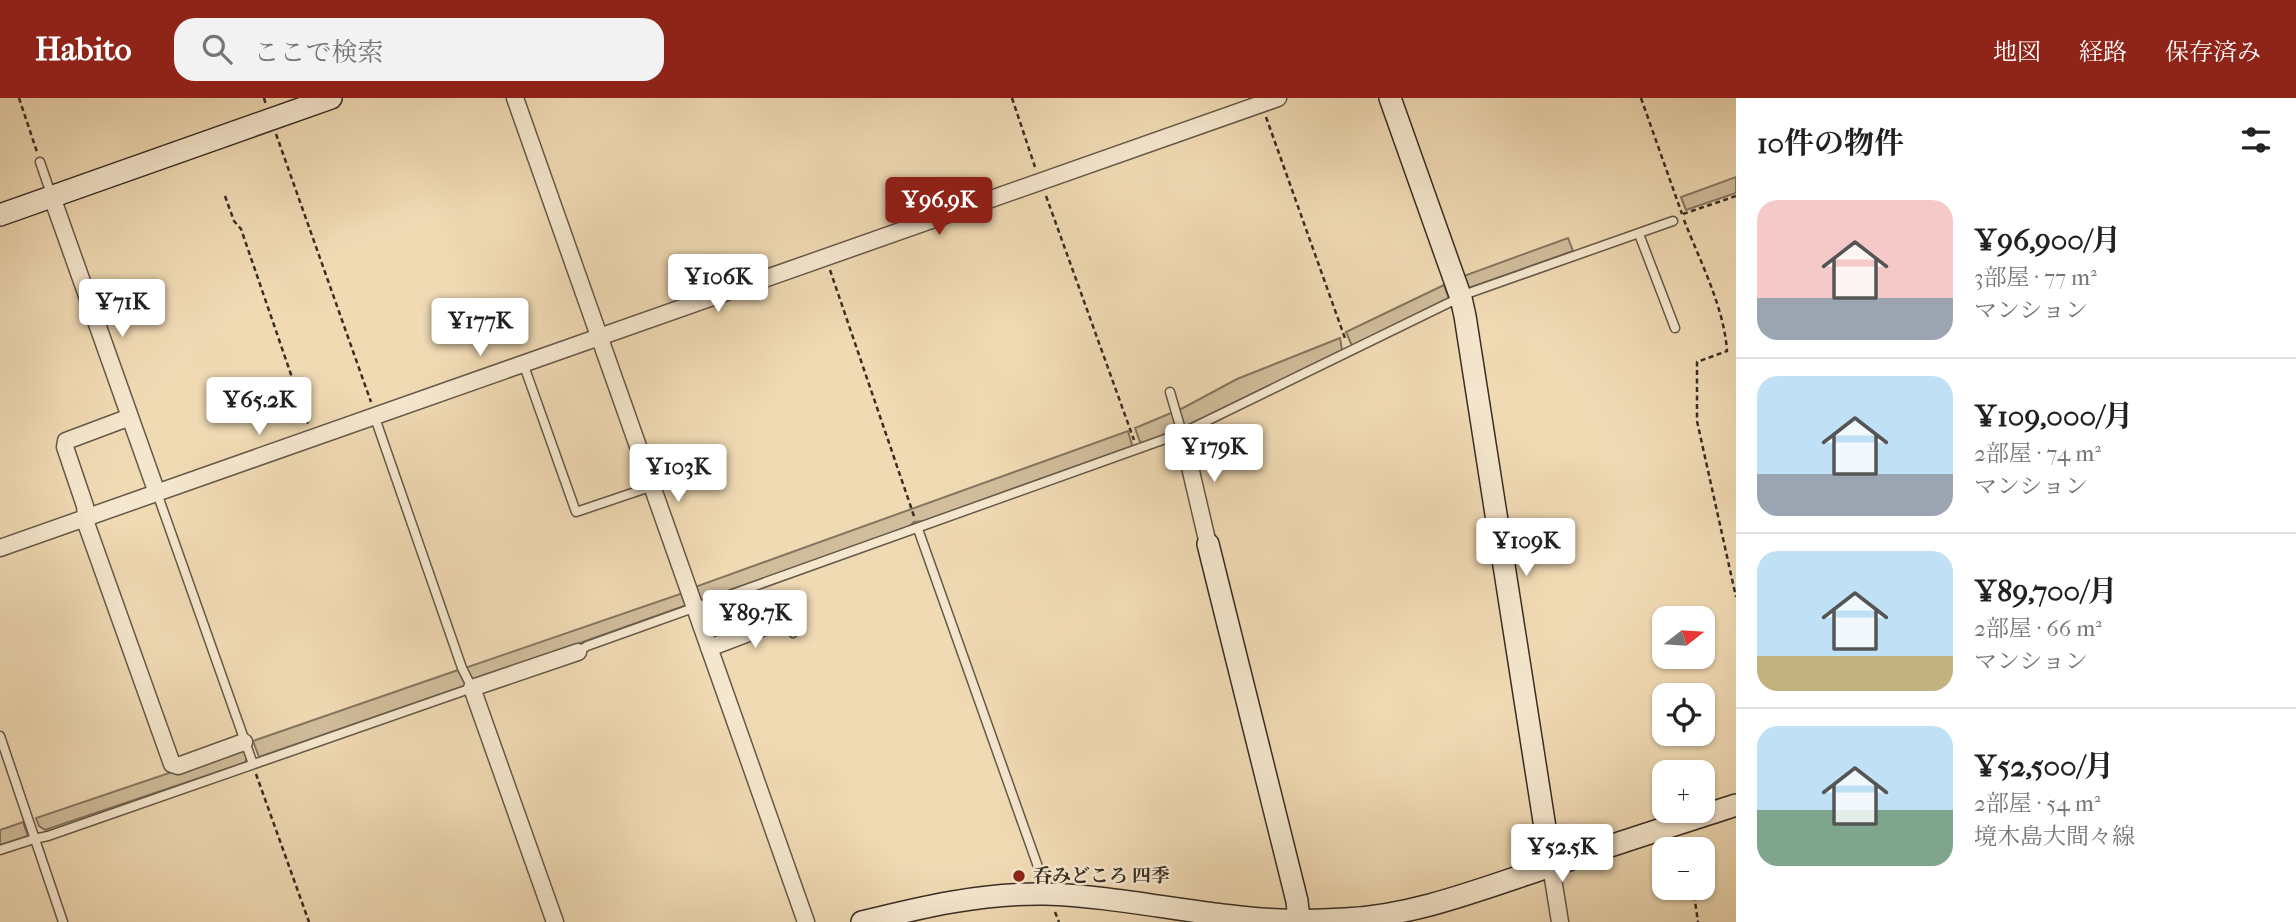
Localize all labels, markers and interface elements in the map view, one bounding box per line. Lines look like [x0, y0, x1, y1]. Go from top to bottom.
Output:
search box [174, 18, 664, 81]
text: Habito [35, 30, 132, 69]
icon: search [198, 30, 236, 68]
text: ここで検索 [254, 37, 384, 68]
text: 地図 [1993, 38, 2041, 66]
text: 経路 [2079, 38, 2127, 66]
text: 保存済み [2165, 38, 2261, 66]
icon: filters [2237, 121, 2275, 159]
text: 10件の物件 [1757, 126, 1904, 161]
pin: ¥96.9K [882, 178, 996, 237]
text: ¥96.9K [901, 186, 977, 213]
text: ¥96,900/月 [1974, 223, 2121, 258]
icon: home [1813, 228, 1897, 312]
pin: ¥106K [669, 254, 767, 314]
text: ¥106K [684, 263, 752, 290]
text: 3部屋 · 77 m² [1974, 264, 2097, 291]
pin: ¥71K [81, 280, 163, 339]
text: ¥71K [95, 288, 149, 315]
text: マンション [1974, 297, 2088, 324]
pin: ¥177K [431, 299, 529, 358]
text: ¥177K [447, 307, 513, 334]
pin: ¥65.2K [202, 378, 316, 437]
text: ¥65.2K [222, 386, 296, 413]
text: ¥109,000/月 [1974, 399, 2133, 434]
icon: home [1813, 404, 1897, 488]
pin: ¥179K [1165, 424, 1263, 484]
text: ¥179K [1181, 433, 1247, 460]
text: 2部屋 · 74 m² [1974, 440, 2101, 467]
pin: ¥103K [629, 444, 727, 504]
text: ¥103K [646, 453, 710, 480]
text: マンション [1974, 473, 2088, 500]
pin: ¥109K [1477, 518, 1575, 578]
text: ¥109K [1492, 527, 1560, 554]
text: ¥89,700/月 [1974, 574, 2117, 609]
icon: home [1813, 579, 1897, 663]
pin: ¥89.7K [698, 590, 812, 650]
text: ¥89.7K [719, 599, 791, 626]
north arrow [1652, 606, 1715, 668]
map controls [1652, 606, 1715, 900]
text: 2部屋 · 66 m² [1974, 615, 2102, 642]
text: マンション [1974, 648, 2088, 675]
button: locate [1652, 683, 1715, 746]
text: ¥52,500/月 [1974, 749, 2114, 784]
icon: home [1813, 754, 1897, 838]
button: + [1652, 760, 1715, 823]
text: 2部屋 · 54 m² [1974, 790, 2100, 817]
text: 境木島大間々線 [1974, 823, 2135, 850]
pin: ¥52.5K [1505, 824, 1619, 884]
text: ¥52.5K [1527, 833, 1597, 860]
button: − [1652, 837, 1715, 900]
place label: 呑みどころ 四季 [1033, 865, 1170, 887]
marker: 呑みどころ 四季 [1011, 868, 1027, 884]

